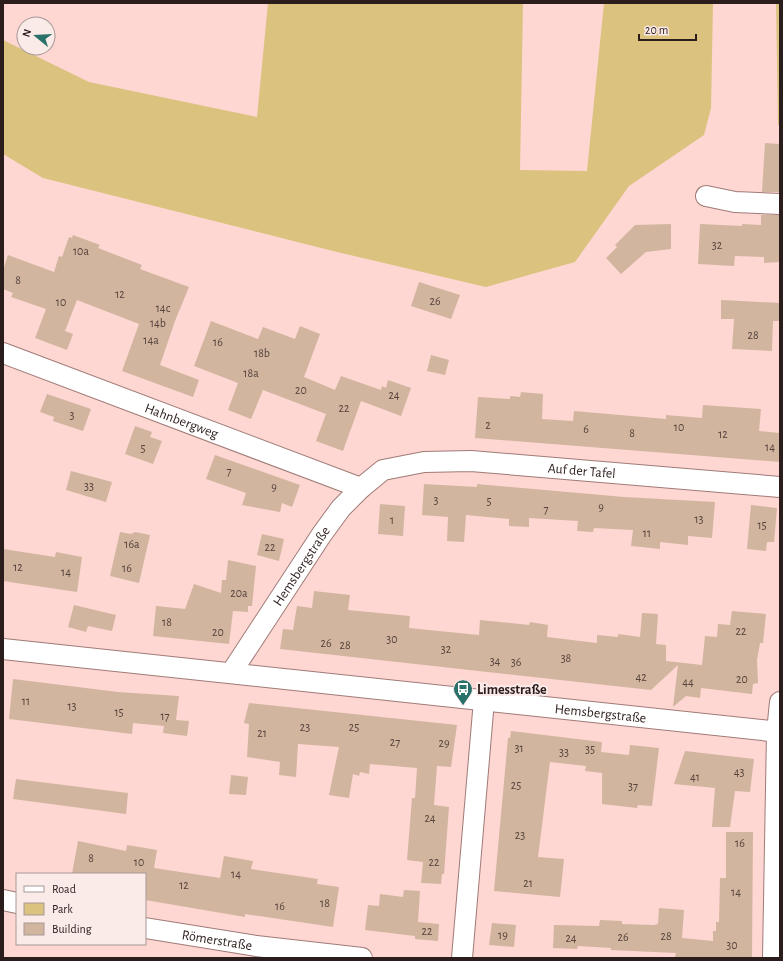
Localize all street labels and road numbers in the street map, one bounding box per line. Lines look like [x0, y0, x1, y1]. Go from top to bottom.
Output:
street label: Hahnbergweg [143, 401, 220, 442]
street label: Auf der Tafel [547, 461, 616, 481]
street label: Hemsbergstraße [271, 524, 333, 609]
street label: Hemsbergstraße [554, 702, 647, 726]
street label: Römerstraße [181, 928, 253, 953]

